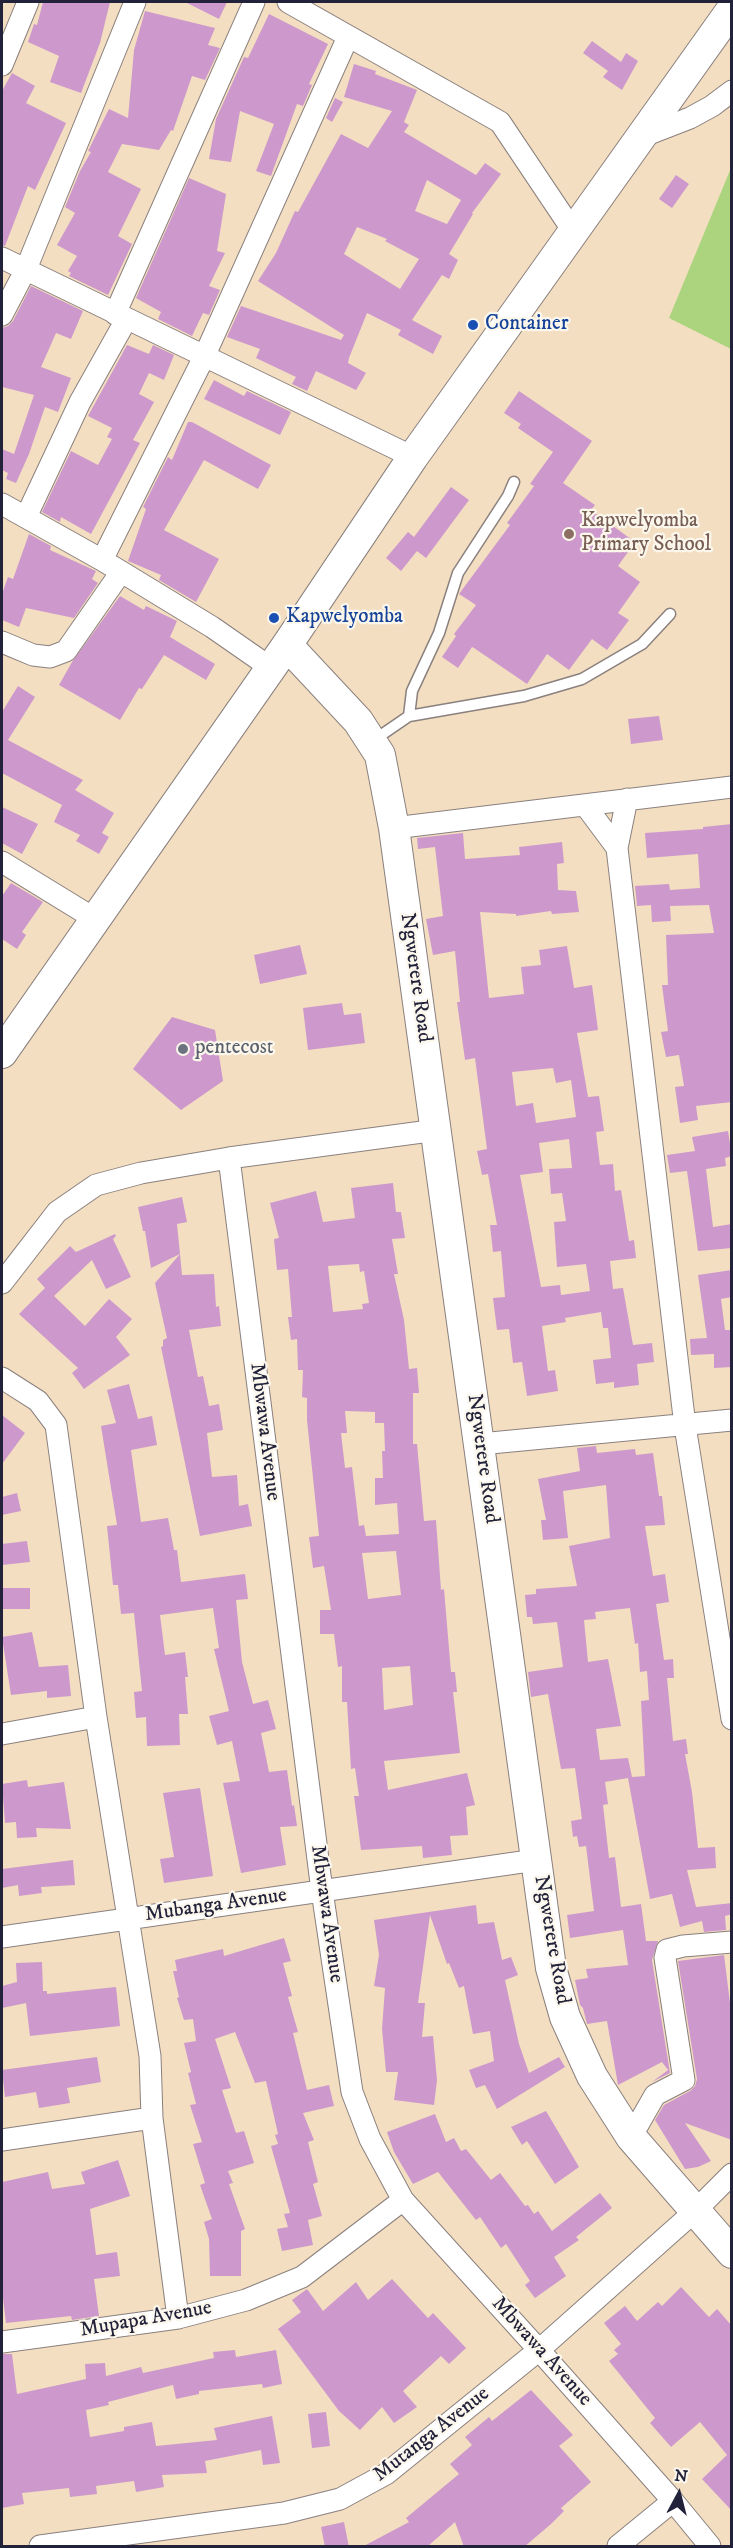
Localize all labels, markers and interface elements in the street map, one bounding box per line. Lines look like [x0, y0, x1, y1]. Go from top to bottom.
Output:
place label: Container [485, 312, 569, 338]
marker: Container [466, 318, 480, 332]
place label: Kapwelyomba Primary School [581, 509, 711, 559]
marker: Kapwelyomba Primary School [562, 527, 576, 541]
place label: Kapwelyomba [286, 605, 403, 631]
marker: Kapwelyomba [267, 611, 281, 625]
street label: Ngwerere Road [393, 912, 437, 1044]
place label: pentecost [195, 1036, 274, 1062]
marker: pentecost [176, 1042, 190, 1056]
street label: Mbwawa Avenue [243, 1362, 285, 1502]
street label: Ngwerere Road [460, 1393, 504, 1525]
street label: Mbwawa Avenue [304, 1844, 348, 1984]
street label: Ngwerere Road [527, 1874, 575, 2006]
street label: Mubanga Avenue [143, 1884, 289, 1928]
street label: Mbwawa Avenue [485, 2292, 597, 2412]
street label: Mupapa Avenue [78, 2296, 214, 2344]
street label: Mutanga Avenue [369, 2382, 495, 2488]
north arrow [649, 2464, 709, 2524]
text: N [673, 2465, 689, 2487]

